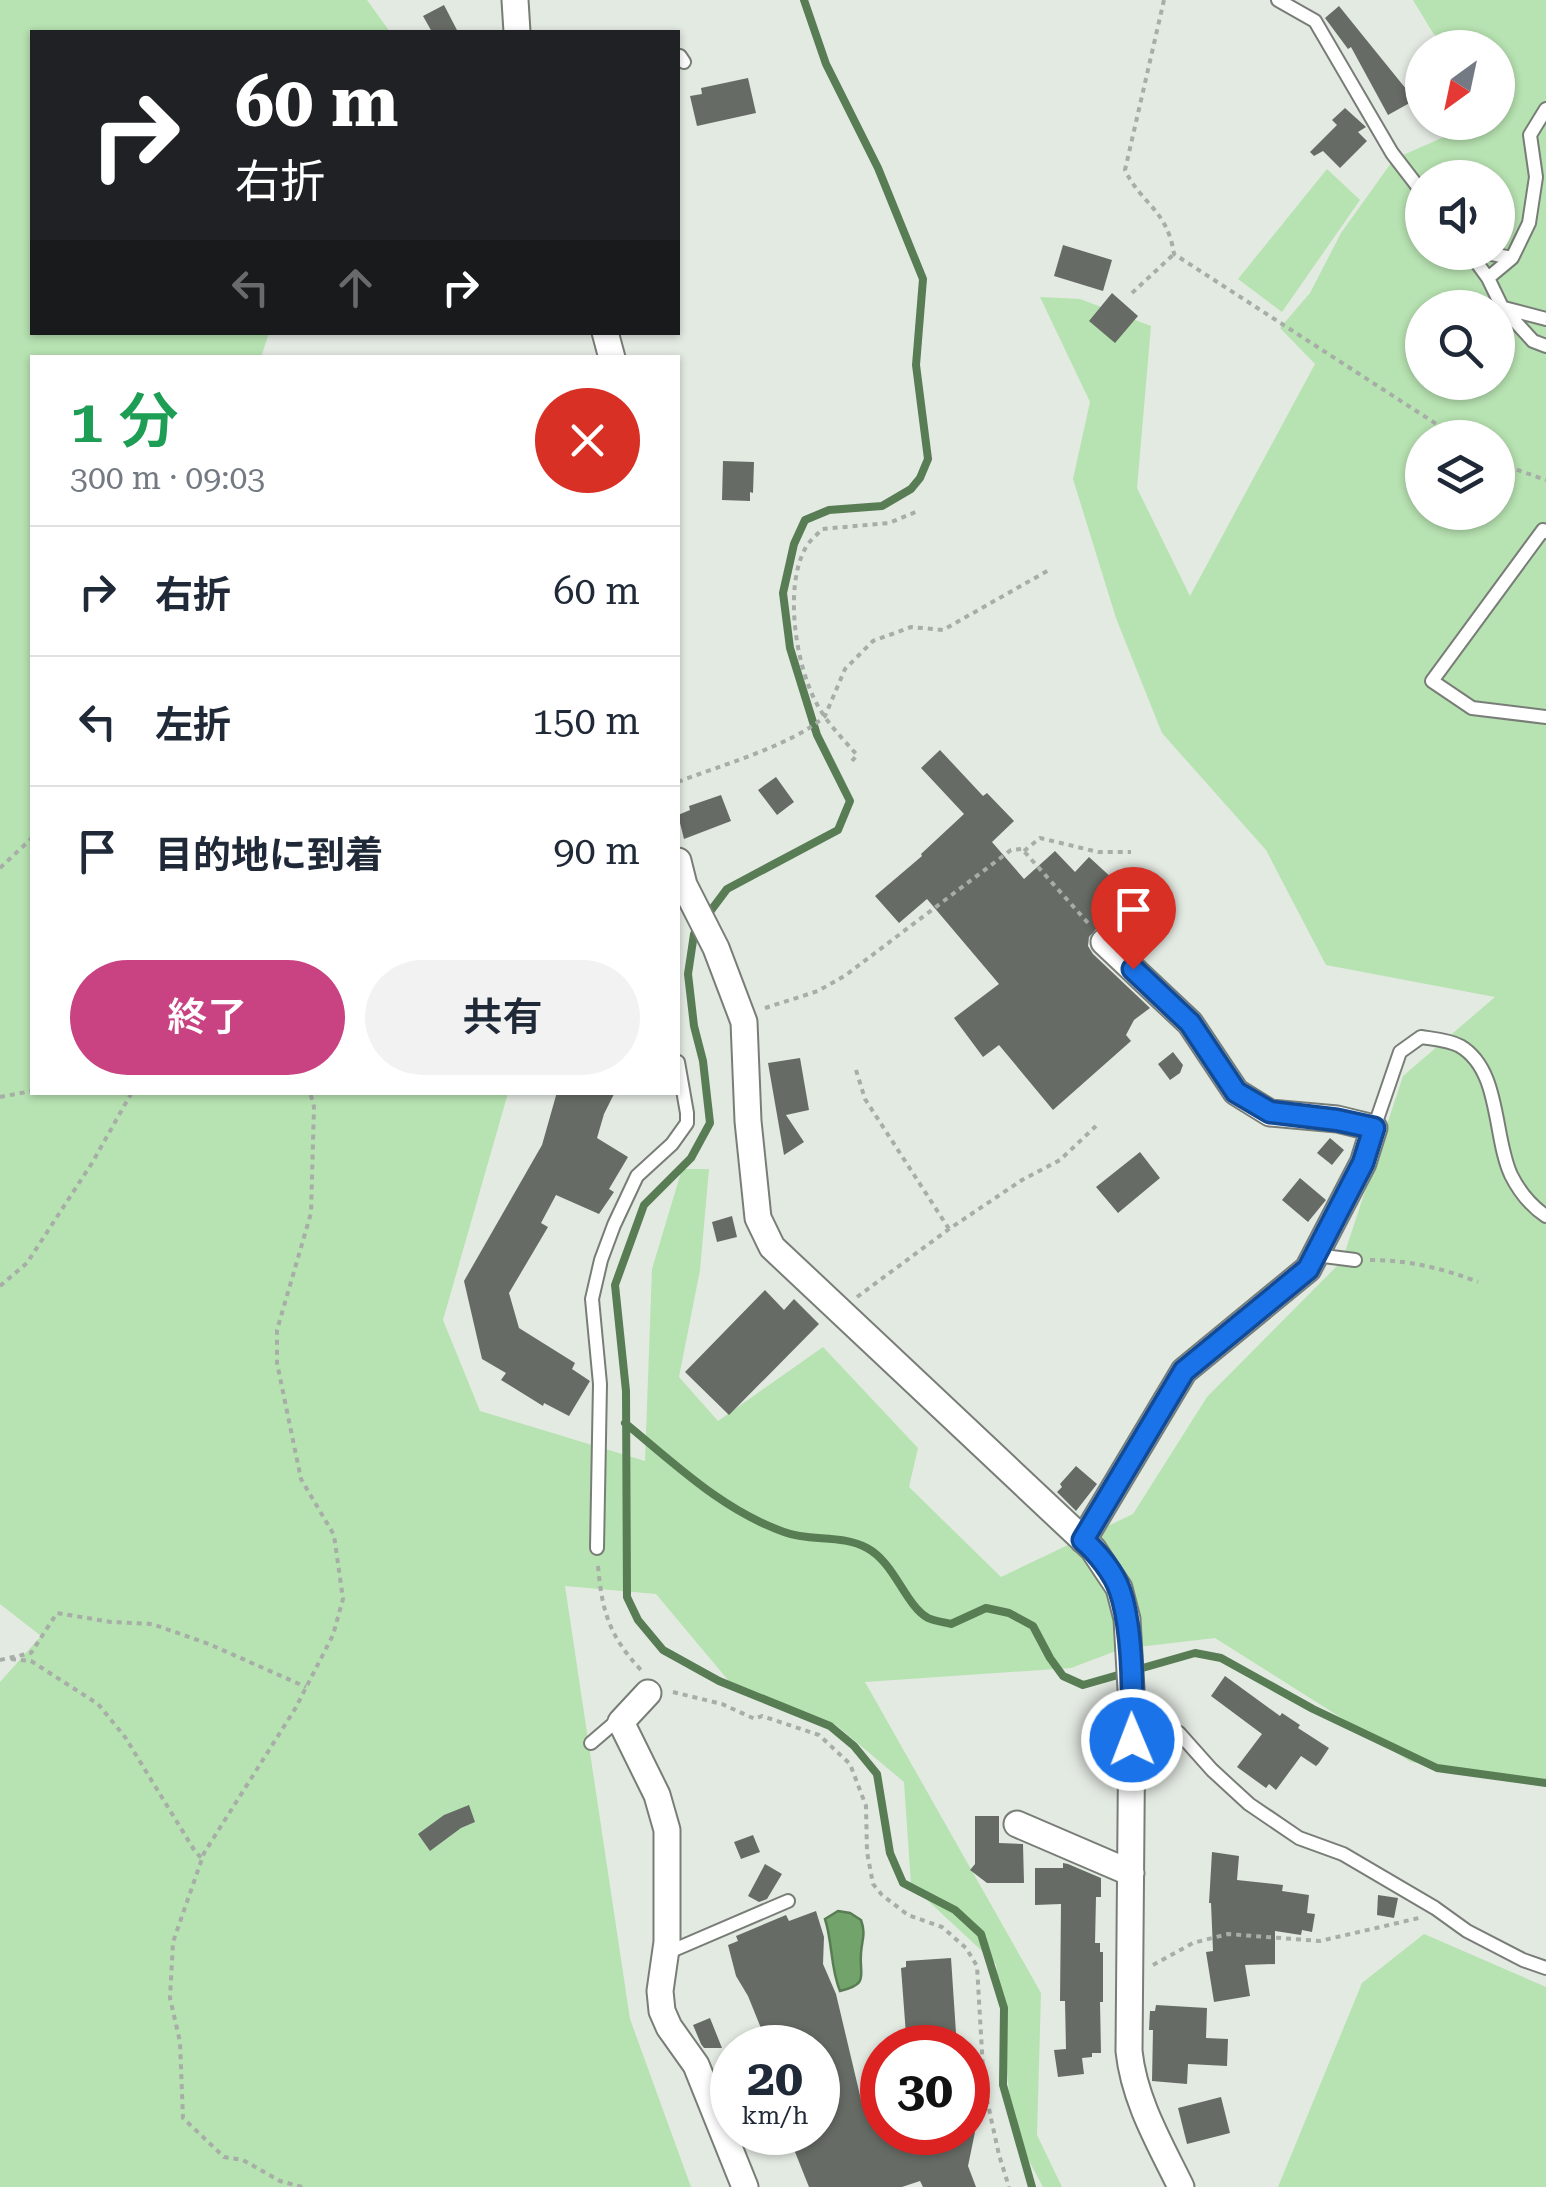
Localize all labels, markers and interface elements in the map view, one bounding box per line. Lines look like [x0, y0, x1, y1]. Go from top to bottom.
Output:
north arrow [1405, 30, 1515, 140]
map controls [1405, 30, 1515, 530]
text: 60 m [235, 61, 399, 143]
icon: right [70, 70, 200, 200]
text: 右折 [235, 155, 325, 208]
button: sound [1405, 160, 1515, 270]
icon: left [223, 260, 278, 315]
icon: ahead [328, 260, 383, 315]
icon: right [433, 260, 488, 315]
button: search [1405, 290, 1515, 400]
text: 1 分 [70, 386, 179, 457]
button: close [535, 388, 640, 493]
button: layers [1405, 420, 1515, 530]
text: 300 m · 09:03 [70, 459, 265, 497]
icon: right [70, 564, 125, 619]
text: 60 m [553, 569, 640, 613]
text: 右折 [155, 573, 231, 617]
icon: left [70, 694, 125, 749]
text: 150 m [532, 699, 640, 743]
text: 左折 [155, 703, 231, 747]
icon: arrive [70, 824, 125, 879]
text: 90 m [553, 829, 640, 873]
text: 目的地に到着 [155, 833, 383, 877]
pin [1091, 867, 1176, 970]
icon: arrive [1106, 882, 1161, 937]
button: 終了 [70, 960, 345, 1075]
button: 共有 [365, 960, 640, 1075]
position arrow [1080, 1688, 1184, 1792]
speed limit sign: 30 [860, 2025, 990, 2155]
text: 20 [747, 2049, 803, 2107]
text: km/h [742, 2101, 808, 2130]

